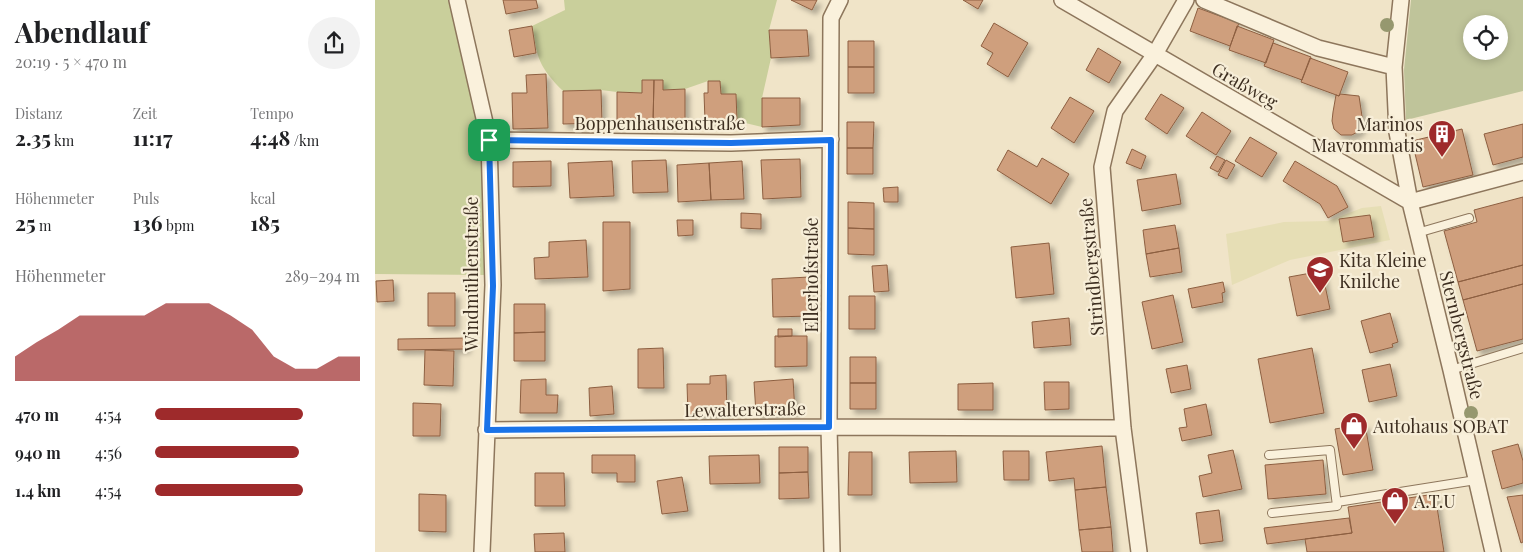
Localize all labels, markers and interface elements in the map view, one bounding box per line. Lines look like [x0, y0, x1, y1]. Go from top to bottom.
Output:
text: Abendlauf [15, 13, 148, 50]
map controls [1463, 15, 1508, 60]
button: locate [1463, 15, 1508, 60]
button: share [308, 17, 360, 69]
text: 20:19 · 5 × 470 m [15, 51, 127, 72]
street label: Graßweg [1208, 56, 1283, 114]
text: Distanz [15, 104, 62, 123]
text: Zeit [133, 104, 157, 123]
text: Tempo [250, 104, 294, 123]
street label: Boppenhausenstraße [575, 111, 745, 135]
place label: Marinos Mavrommatis [1312, 112, 1423, 157]
pin [468, 119, 510, 161]
building icon: Marinos Mavrommatis [1427, 119, 1457, 158]
text: 2.35 [15, 123, 51, 151]
text: 11:17 [133, 123, 172, 151]
text: 4:48 [250, 123, 290, 151]
icon: arrive [475, 126, 503, 154]
text: km [51, 131, 74, 150]
text: /km [290, 131, 319, 150]
text: Höhenmeter [15, 189, 94, 208]
text: Puls [133, 189, 159, 208]
text: kcal [250, 189, 275, 208]
street label: Windmühlenstraße [459, 196, 483, 353]
street label: Strindbergstraße [1073, 197, 1109, 337]
text: 25 [15, 208, 36, 236]
text: 136 [133, 208, 163, 236]
text: 185 [250, 208, 280, 236]
text: m [36, 216, 52, 235]
text: bpm [163, 216, 195, 235]
street label: Ellerhofstraße [799, 217, 823, 333]
place label: Kita Kleine Knilche [1339, 248, 1427, 293]
school or university icon: Kita Kleine Knilche [1305, 255, 1335, 294]
text: Höhenmeter [15, 265, 106, 286]
text: 289–294 m [285, 265, 360, 286]
street label: Sternbergstraße [1434, 268, 1490, 402]
street label: Lewalterstraße [684, 396, 806, 422]
text: 470 m [15, 404, 59, 425]
text: 4:54 [95, 404, 122, 425]
shop icon: Autohaus SOBAT [1339, 411, 1369, 450]
place label: Autohaus SOBAT [1372, 414, 1508, 438]
text: 940 m [15, 442, 61, 463]
text: 4:56 [95, 442, 122, 463]
text: 1.4 km [15, 480, 61, 501]
text: 4:54 [95, 480, 122, 501]
shop icon: A.T.U [1380, 486, 1410, 525]
place label: A.T.U [1413, 489, 1455, 513]

